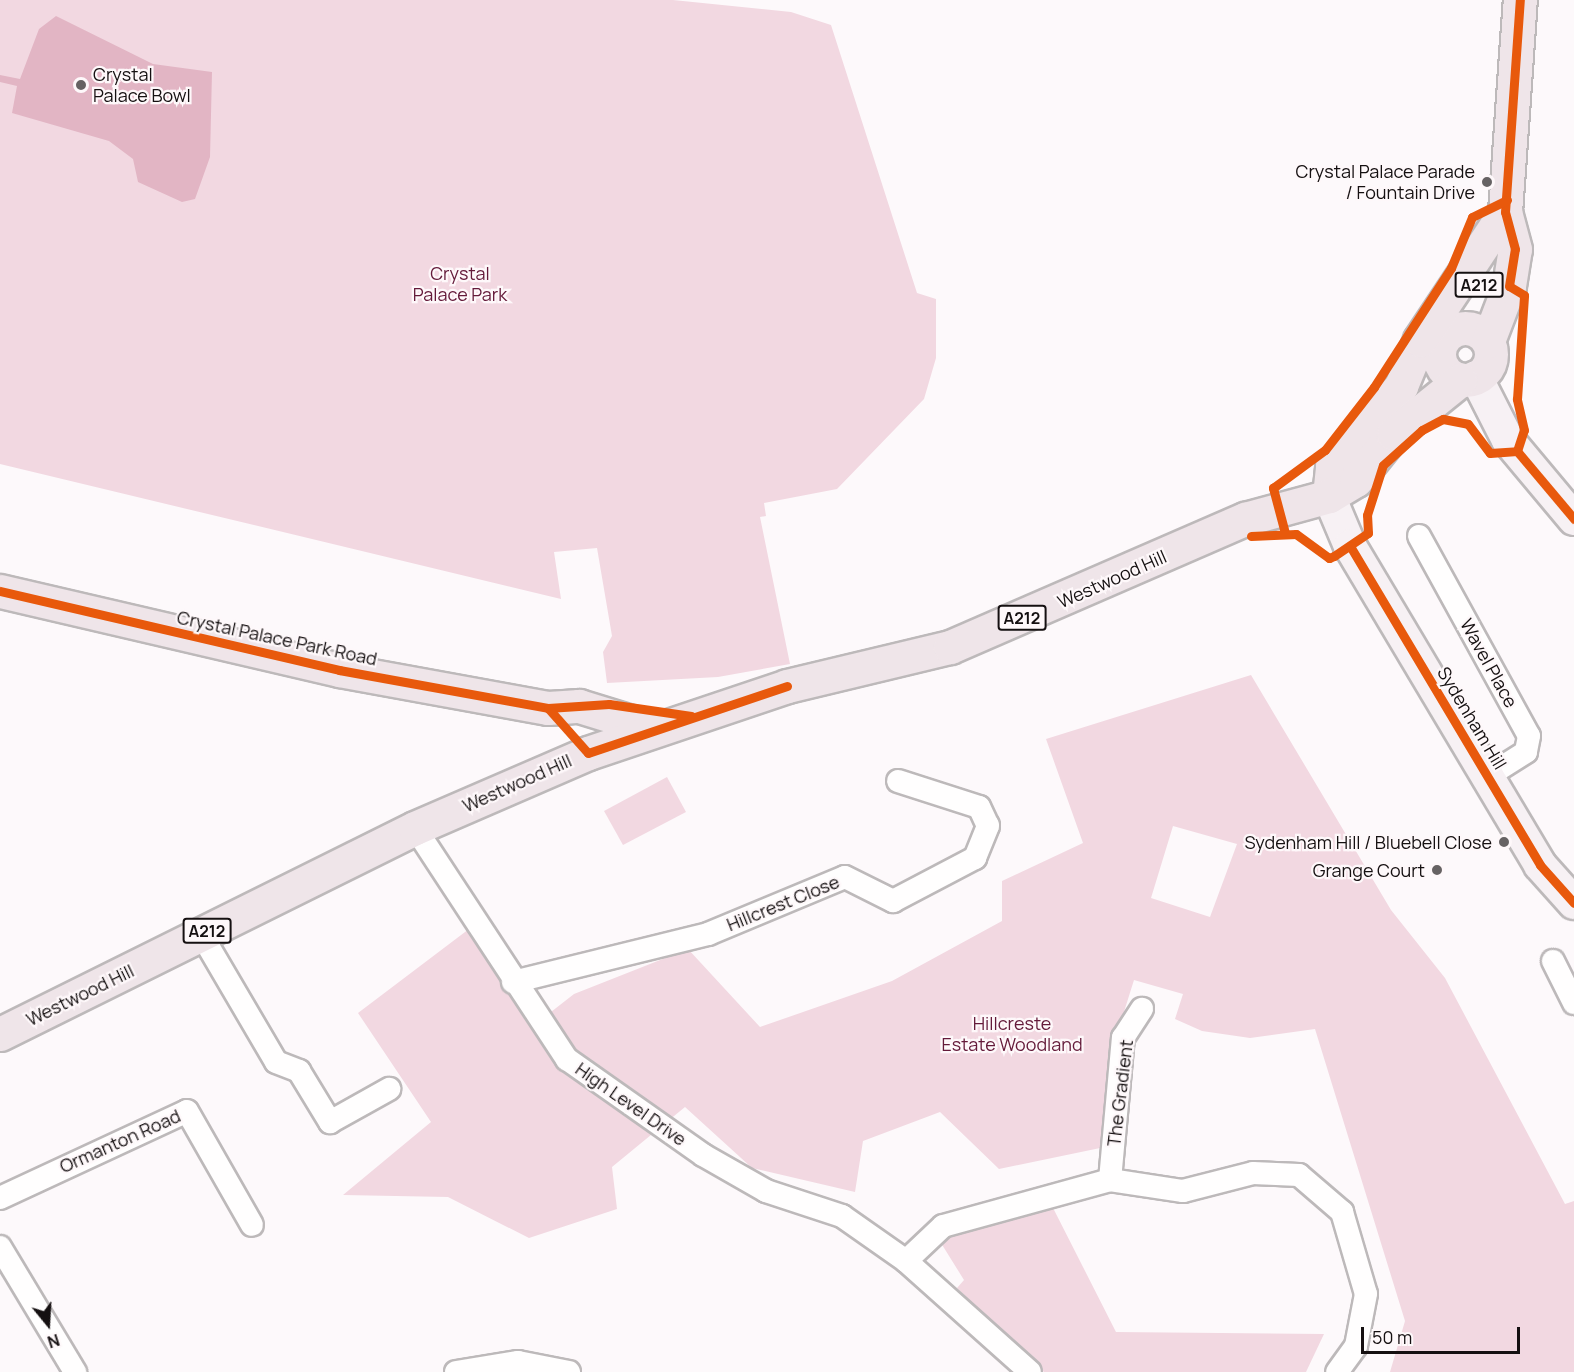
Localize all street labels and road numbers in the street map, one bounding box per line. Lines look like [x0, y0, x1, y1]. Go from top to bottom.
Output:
road number: A212 [1454, 272, 1504, 298]
street label: Westwood Hill [1054, 545, 1170, 613]
road number: A212 [996, 605, 1048, 631]
street label: Crystal Palace Park Road [175, 606, 379, 670]
street label: Wavel Place [1456, 615, 1522, 711]
street label: Sydenham Hill [1433, 663, 1511, 773]
street label: Westwood Hill [459, 749, 575, 817]
street label: Hillcrest Close [724, 871, 842, 935]
road number: A212 [182, 918, 232, 944]
street label: Westwood Hill [23, 960, 137, 1030]
street label: The Gradient [1103, 1038, 1137, 1148]
street label: High Level Drive [572, 1058, 690, 1150]
street label: Ormanton Road [56, 1105, 184, 1177]

